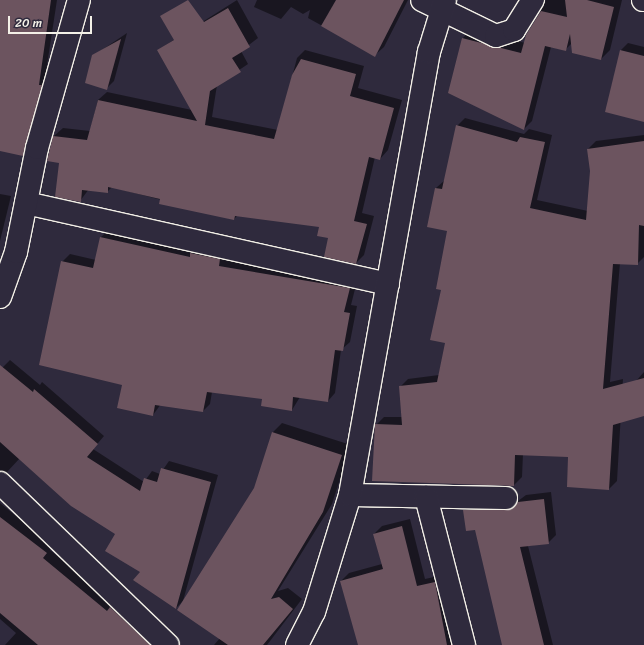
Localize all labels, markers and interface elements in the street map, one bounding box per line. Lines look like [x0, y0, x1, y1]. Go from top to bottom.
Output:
scale bar [10, 8, 94, 34]
text: 20 m [15, 12, 42, 34]

